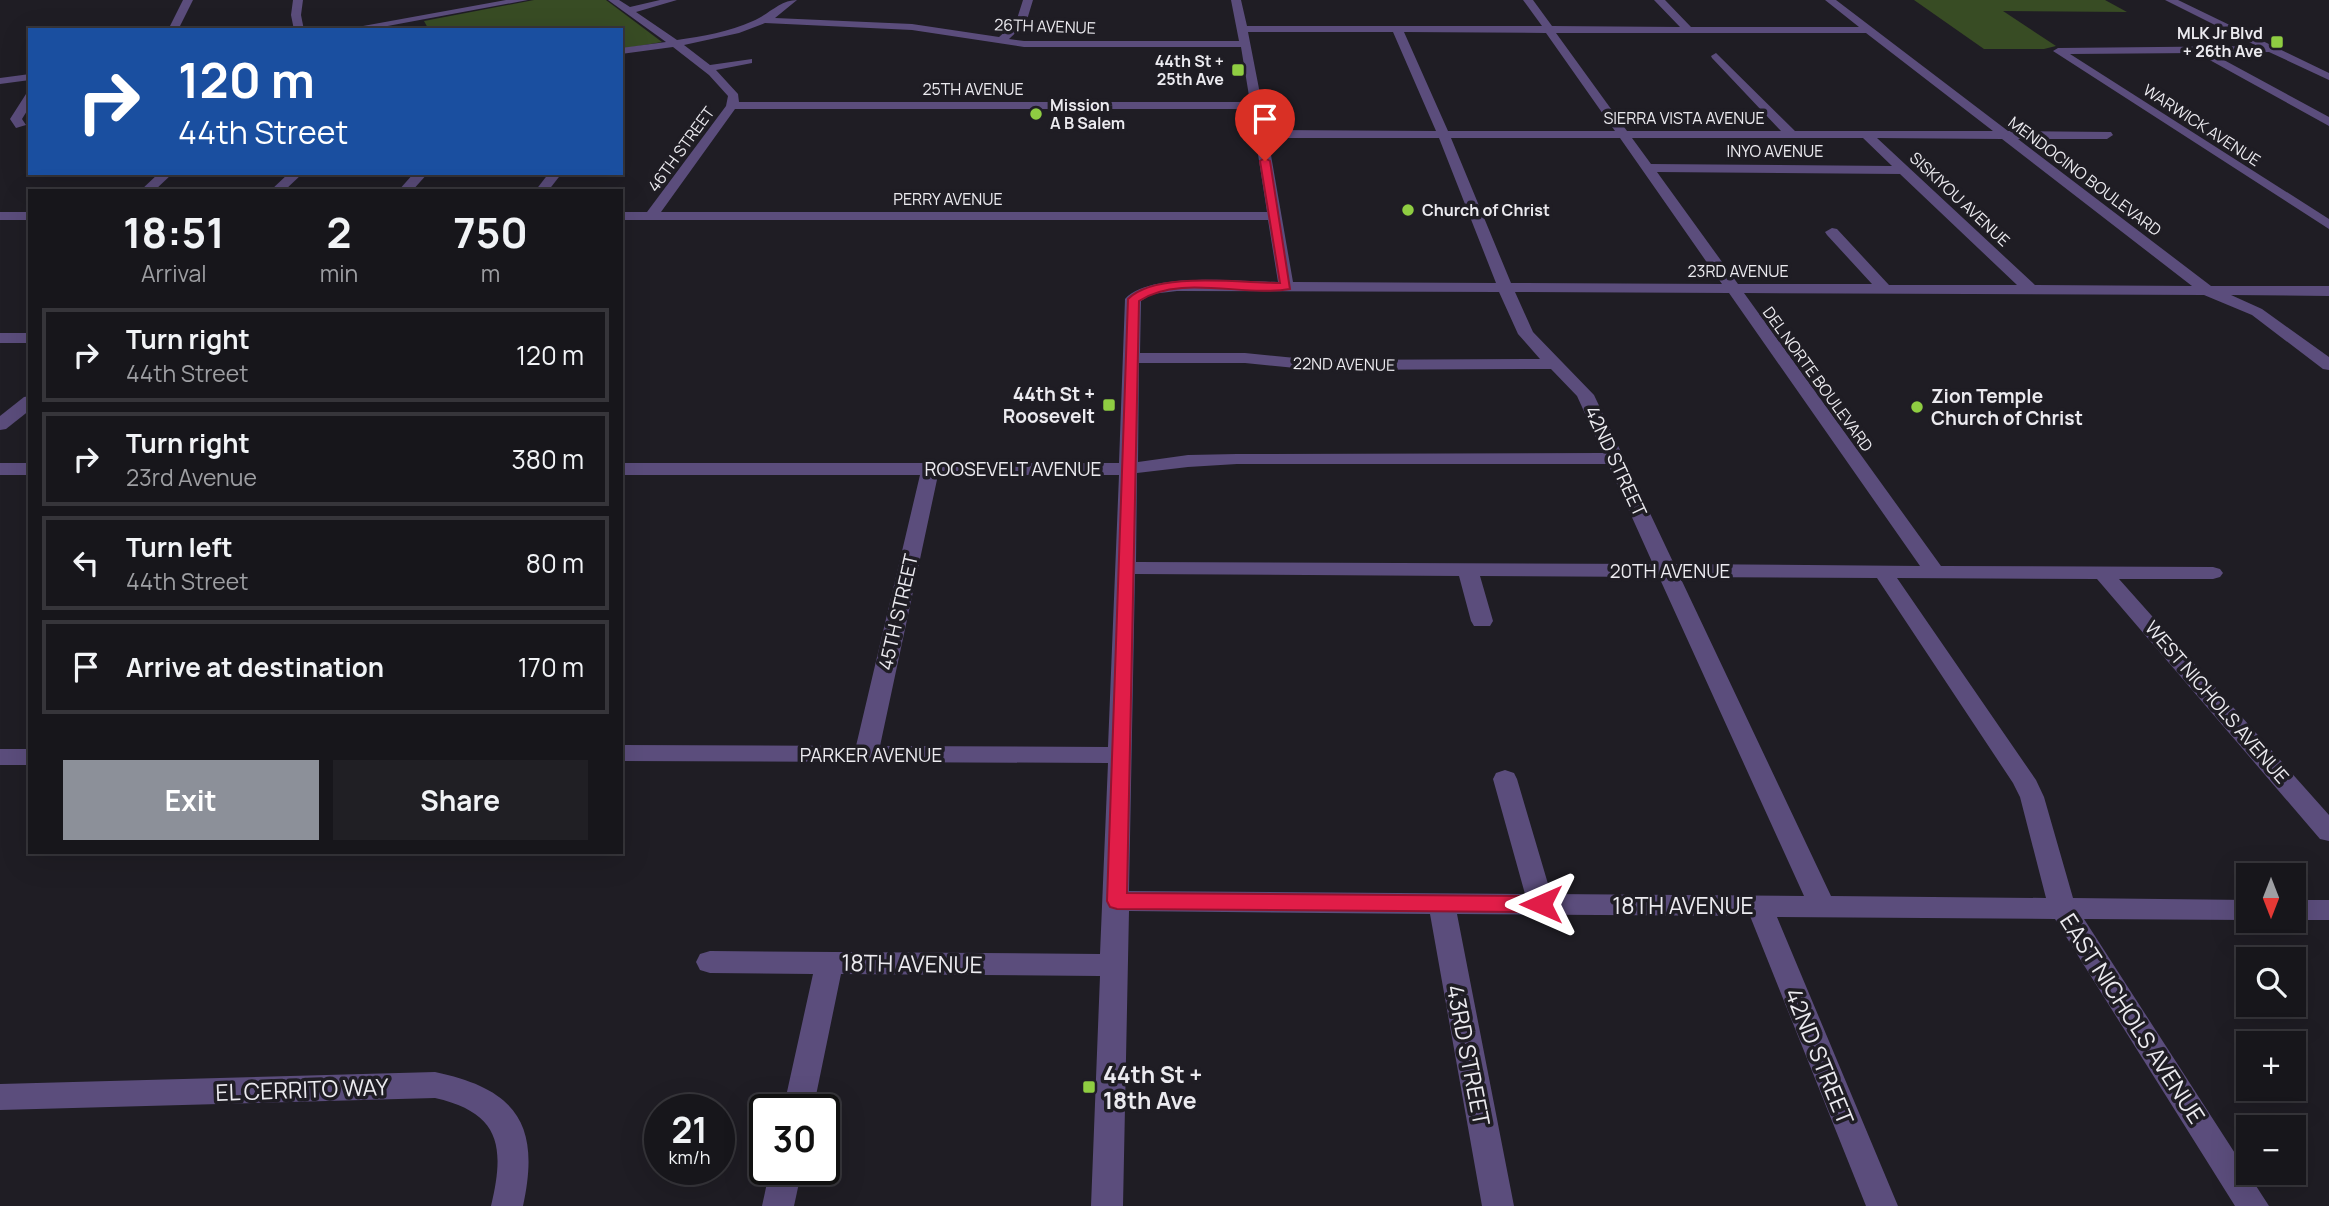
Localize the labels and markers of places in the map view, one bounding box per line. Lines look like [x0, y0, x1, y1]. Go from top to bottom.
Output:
place label: MLK Jr Blvd + 26th Ave [2177, 22, 2263, 62]
marker: MLK Jr Blvd + 26th Ave [2269, 34, 2285, 50]
place label: 44th St + 25th Ave [1155, 50, 1224, 90]
marker: 44th St + 25th Ave [1230, 62, 1246, 78]
pin [1235, 89, 1295, 161]
place label: Mission A B Salem [1050, 94, 1125, 134]
marker: Mission A B Salem [1028, 106, 1044, 122]
place label: Church of Christ [1422, 199, 1550, 221]
marker: Church of Christ [1400, 202, 1416, 218]
place label: 44th St + Roosevelt [1003, 381, 1095, 429]
place label: Zion Temple Church of Christ [1931, 383, 2083, 431]
marker: 44th St + Roosevelt [1101, 397, 1117, 413]
marker: Zion Temple Church of Christ [1909, 399, 1925, 415]
place label: 44th St + 18th Ave [1103, 1058, 1202, 1116]
marker: 44th St + 18th Ave [1081, 1079, 1097, 1095]

